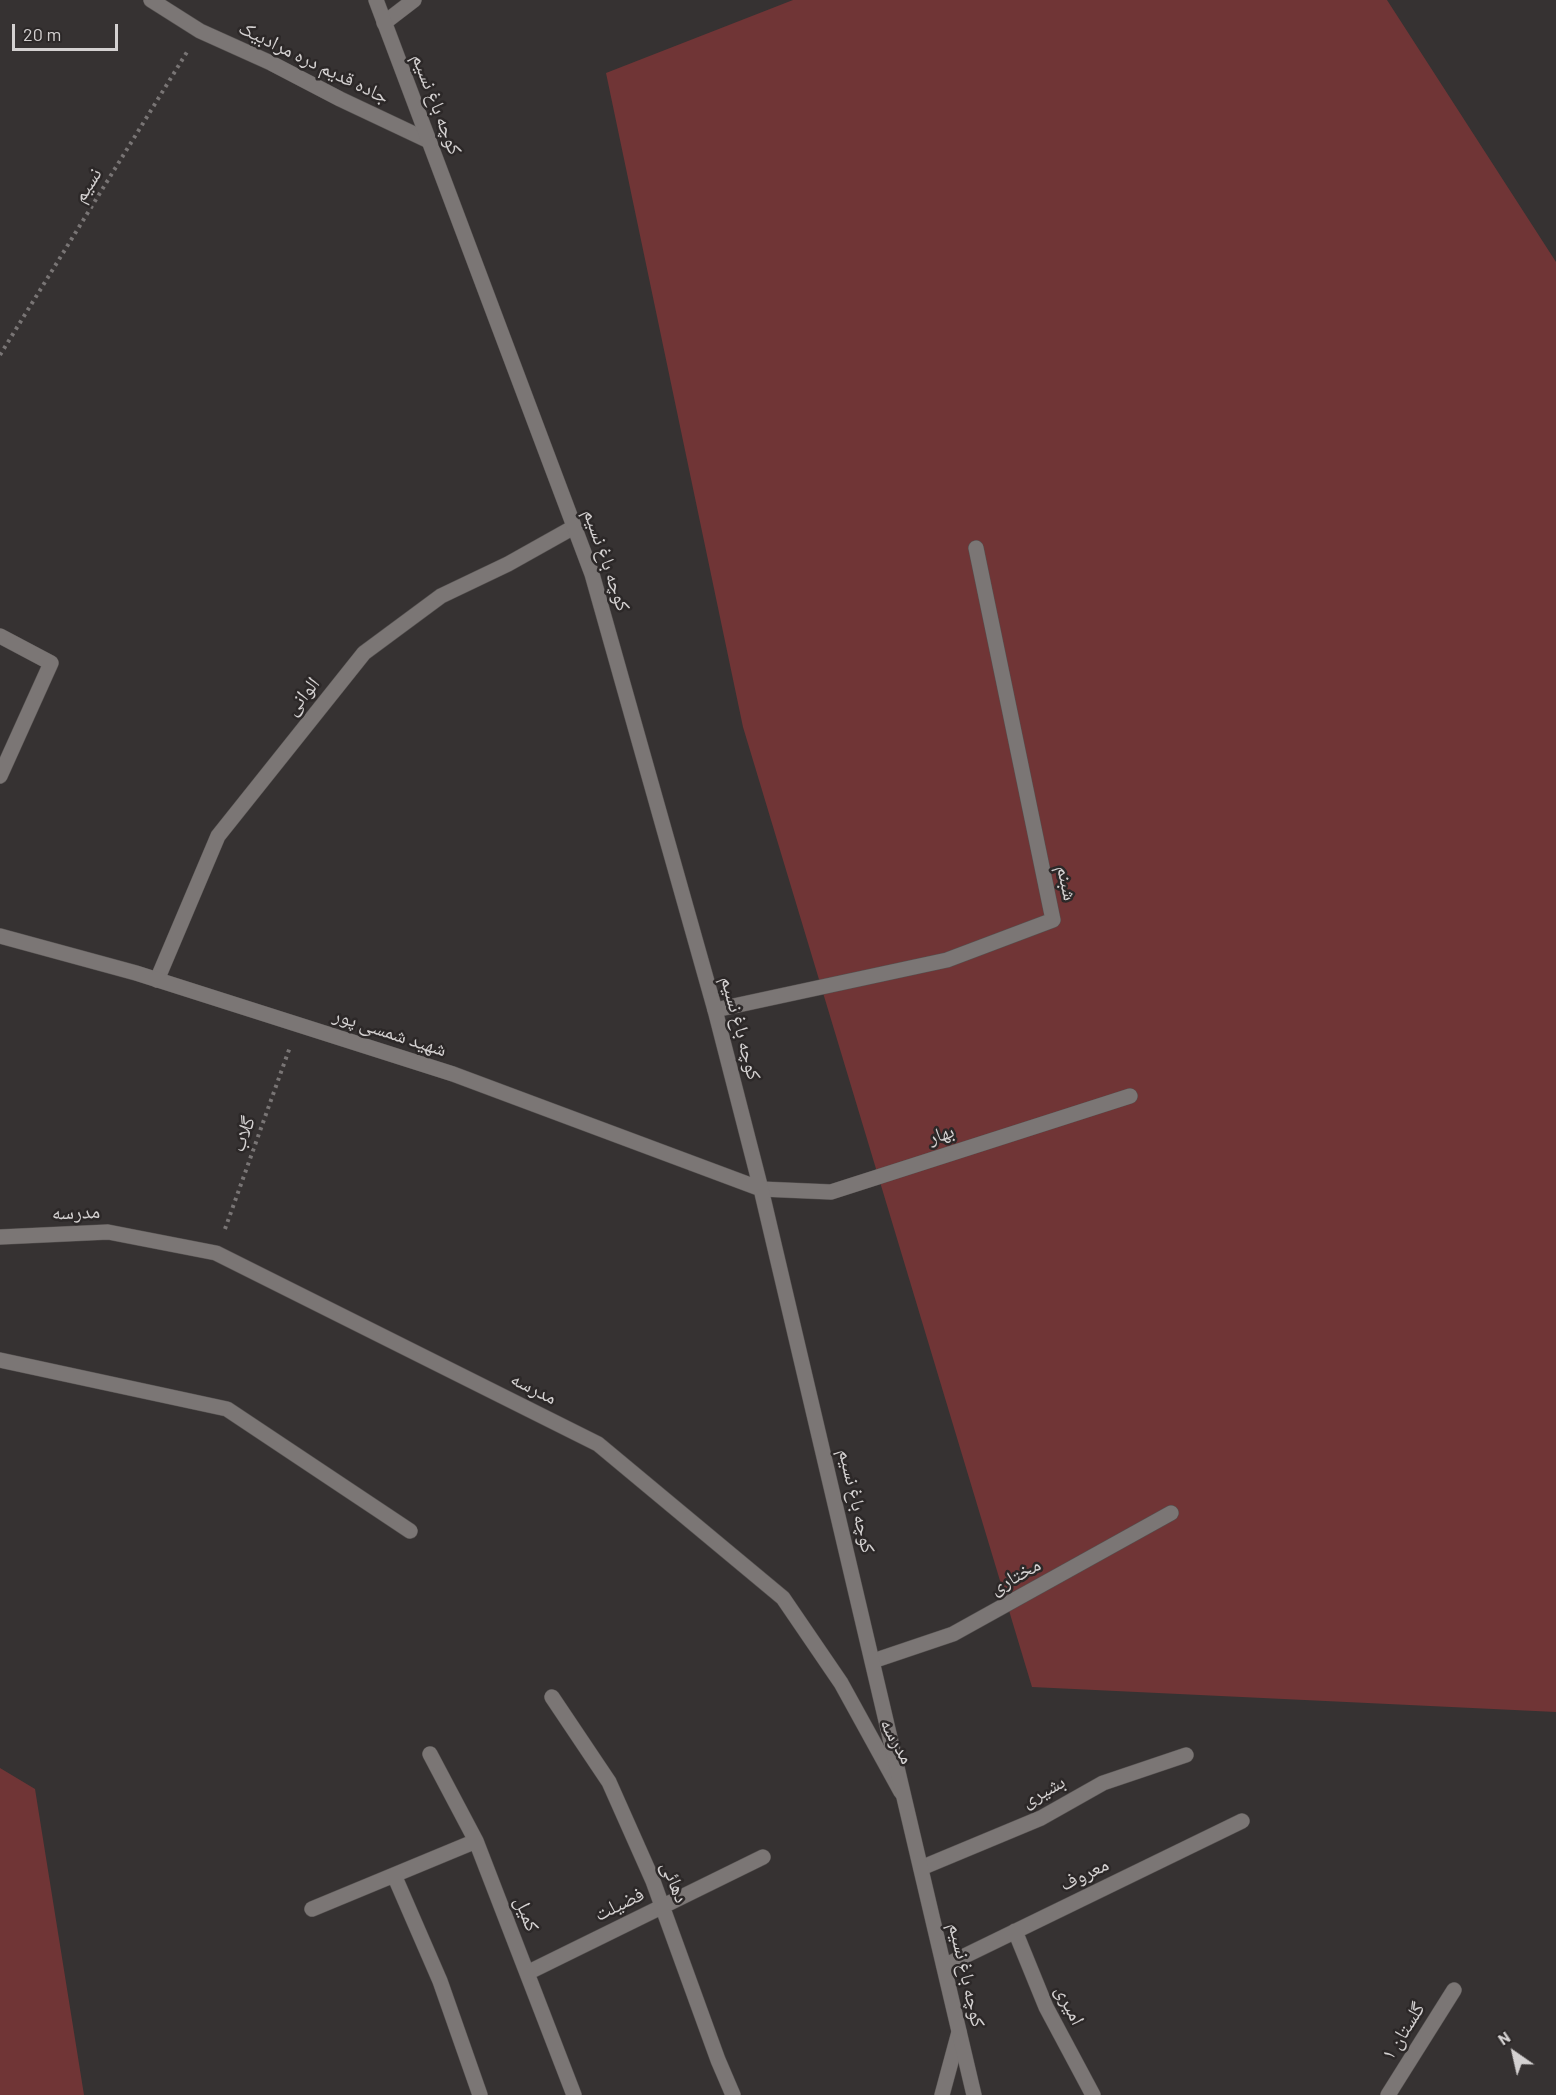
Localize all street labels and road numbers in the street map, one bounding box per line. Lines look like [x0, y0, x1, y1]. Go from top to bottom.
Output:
street label: جاده قدیم دره مرادبیک [235, 15, 393, 109]
street label: کوچه باغ نسیم [407, 50, 467, 158]
street label: نسیم [67, 163, 107, 207]
street label: کوچه باغ نسیم [578, 506, 636, 614]
street label: الوانی [279, 672, 325, 720]
street label: شبنم [1052, 863, 1082, 903]
street label: کوچه باغ نسیم [716, 973, 766, 1083]
street label: شهید شمسی پور [330, 1002, 450, 1062]
street label: گلاب [226, 1113, 260, 1155]
street label: بهار [925, 1119, 957, 1149]
street label: مدرسه [51, 1199, 101, 1225]
street label: مدرسه [507, 1366, 561, 1410]
street label: کوچه باغ نسیم [833, 1446, 881, 1556]
street label: مختاری [985, 1552, 1045, 1600]
street label: مدرسه [875, 1714, 919, 1768]
street label: بشیری [1017, 1770, 1069, 1812]
street label: معروف [1055, 1852, 1113, 1896]
street label: دهائی [656, 1858, 694, 1906]
street label: فضیلت [590, 1882, 648, 1926]
street label: کمیل [509, 1893, 545, 1935]
street label: کوچه باغ نسیم [943, 1920, 991, 2030]
street label: امیری [1050, 1981, 1090, 2029]
street label: گلستان ۱ [1376, 1998, 1430, 2064]

